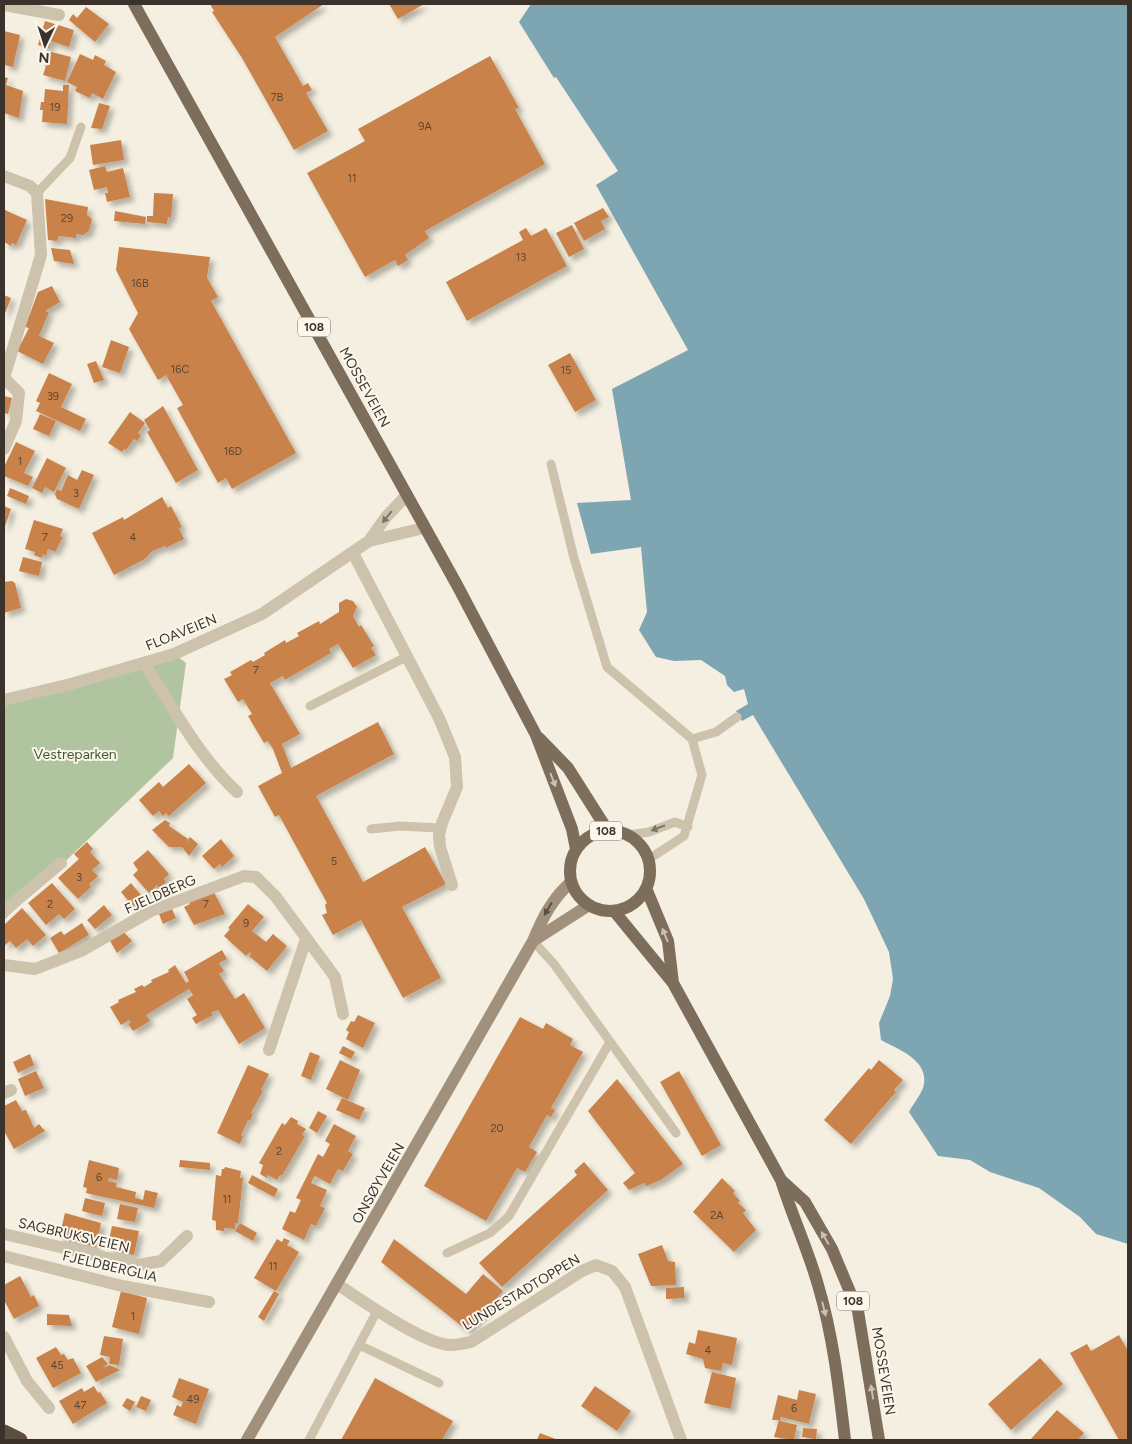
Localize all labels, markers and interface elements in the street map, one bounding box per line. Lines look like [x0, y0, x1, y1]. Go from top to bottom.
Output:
north arrow [20, 20, 70, 70]
text: N [38, 49, 50, 66]
house number: 7B [271, 91, 284, 104]
house number: 19 [50, 101, 60, 114]
house number: 9A [418, 120, 432, 133]
house number: 11 [347, 172, 357, 185]
house number: 29 [61, 212, 73, 225]
house number: 13 [516, 251, 526, 264]
house number: 16B [131, 277, 149, 290]
road number: 108 [298, 318, 330, 337]
street label: MOSSEVEIEN [336, 344, 394, 430]
house number: 16C [171, 363, 189, 376]
house number: 15 [561, 364, 571, 377]
house number: 39 [47, 390, 59, 403]
house number: 16D [224, 445, 243, 458]
house number: 1 [18, 455, 22, 468]
house number: 3 [73, 487, 79, 500]
one-way arrow [381, 510, 392, 523]
house number: 7 [42, 531, 48, 544]
house number: 4 [130, 531, 137, 544]
street label: FLOAVEIEN [143, 610, 219, 654]
house number: 7 [253, 664, 259, 677]
park label: Vestreparken [33, 746, 117, 763]
one-way arrow [550, 773, 558, 787]
road number: 108 [590, 821, 622, 840]
one-way arrow [650, 824, 665, 832]
house number: 5 [331, 855, 337, 868]
house number: 3 [76, 871, 82, 884]
street label: FJELDBERG [122, 871, 199, 918]
house number: 2 [47, 898, 53, 911]
house number: 7 [203, 898, 209, 911]
one-way arrow [544, 902, 553, 915]
house number: 9 [243, 917, 249, 930]
one-way arrow [661, 927, 669, 942]
house number: 20 [490, 1122, 504, 1135]
street label: ONSØYVEIEN [348, 1140, 408, 1227]
house number: 2 [276, 1145, 282, 1158]
house number: 6 [96, 1171, 102, 1184]
house number: 11 [222, 1193, 232, 1206]
house number: 2A [710, 1209, 724, 1222]
street label: SAGBRUKSVEIEN [17, 1214, 131, 1257]
one-way arrow [821, 1231, 830, 1244]
street label: FJELDBERGLIA [61, 1247, 159, 1286]
street label: LUNDESTADTOPPEN [459, 1251, 583, 1334]
house number: 11 [268, 1260, 278, 1273]
road number: 108 [837, 1292, 869, 1310]
one-way arrow [820, 1301, 828, 1316]
house number: 1 [131, 1310, 135, 1323]
street label: MOSSEVEIEN [868, 1326, 899, 1416]
house number: 4 [705, 1344, 712, 1357]
house number: 45 [50, 1359, 64, 1372]
one-way arrow [867, 1384, 875, 1400]
house number: 49 [186, 1393, 200, 1406]
house number: 47 [74, 1399, 86, 1412]
house number: 6 [791, 1402, 797, 1415]

